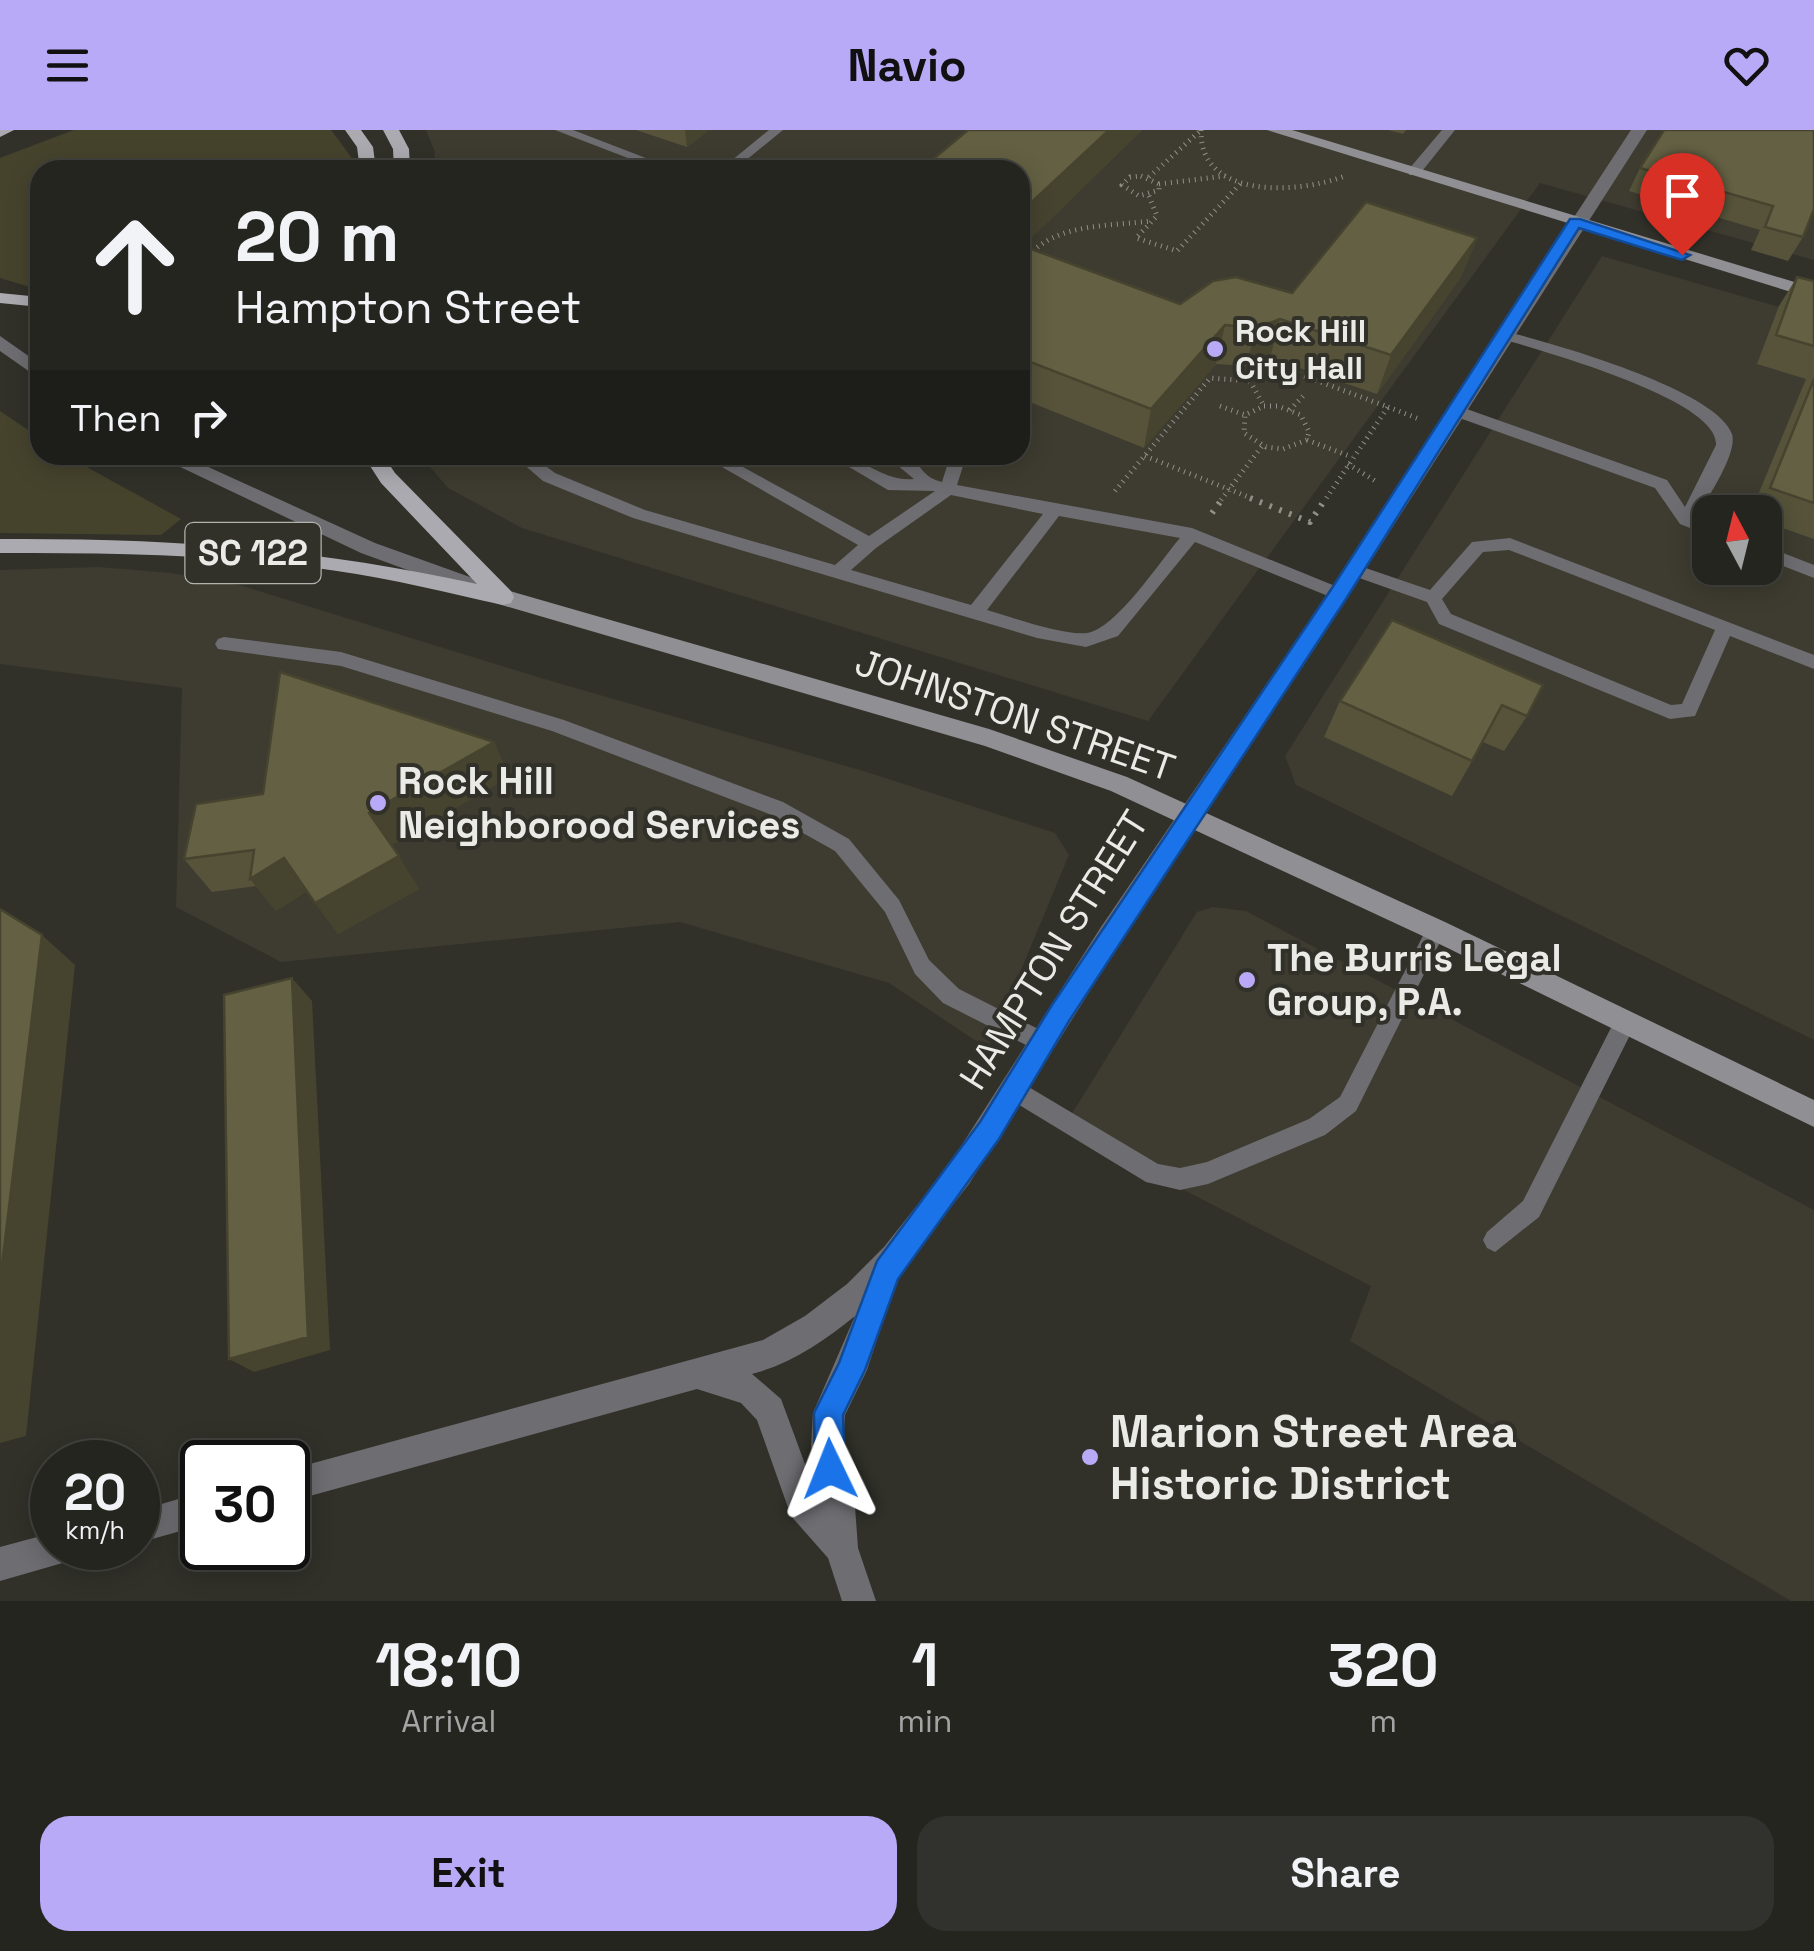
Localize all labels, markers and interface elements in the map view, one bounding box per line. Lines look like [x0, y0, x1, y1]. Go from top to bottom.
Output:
text: Navio [847, 37, 967, 94]
icon: menu [40, 38, 95, 93]
icon: heart [1719, 38, 1774, 93]
pin [1640, 153, 1725, 256]
icon: arrive [1655, 168, 1710, 223]
text: 20 m [235, 192, 400, 281]
icon: ahead [70, 200, 200, 330]
text: Hampton Street [235, 279, 582, 336]
place label: Rock Hill City Hall [1235, 311, 1366, 388]
marker: Rock Hill City Hall [1204, 338, 1226, 360]
icon: right [181, 390, 236, 445]
text: Then [70, 394, 161, 442]
north arrow [1692, 495, 1782, 585]
map controls [1692, 495, 1782, 585]
road number: SC 122 [186, 523, 320, 583]
street label: JOHNSTON STREET [849, 638, 1181, 792]
place label: Rock Hill Neighborood Services [398, 757, 800, 849]
marker: Rock Hill Neighborood Services [367, 792, 389, 814]
street label: HAMPTON STREET [949, 802, 1159, 1098]
place label: The Burris Legal Group, P.A. [1267, 934, 1562, 1026]
marker: The Burris Legal Group, P.A. [1236, 969, 1258, 991]
place label: Marion Street Area Historic District [1110, 1403, 1517, 1512]
position arrow [778, 1417, 882, 1521]
speed limit sign: 30 [180, 1440, 310, 1570]
marker: Marion Street Area Historic District [1079, 1446, 1101, 1468]
text: 20 [64, 1461, 126, 1525]
text: km/h [65, 1514, 125, 1546]
text: 18:10 [375, 1627, 522, 1704]
text: 1 [911, 1627, 939, 1704]
text: 320 [1328, 1627, 1439, 1704]
text: Arrival [401, 1701, 496, 1741]
text: min [898, 1701, 952, 1741]
text: m [1369, 1701, 1397, 1741]
button: Exit [40, 1816, 897, 1931]
button: Share [917, 1816, 1774, 1931]

